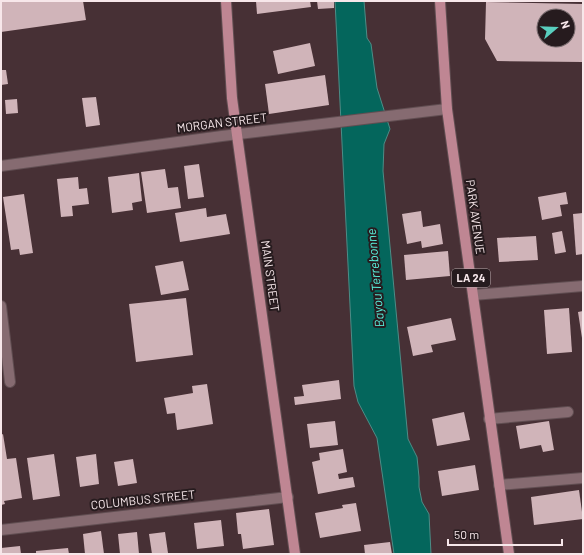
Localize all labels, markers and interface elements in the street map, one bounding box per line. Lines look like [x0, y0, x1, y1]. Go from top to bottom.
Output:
north arrow [536, 8, 576, 48]
text: N [559, 19, 573, 30]
street label: MORGAN STREET [176, 110, 268, 134]
street label: PARK AVENUE [464, 179, 488, 255]
water label: Bayou Terrebonne [363, 228, 387, 328]
street label: MAIN STREET [259, 239, 283, 313]
road number: LA 24 [452, 269, 490, 287]
street label: COLUMBUS STREET [90, 487, 196, 511]
scale bar [448, 521, 562, 547]
text: 50 m [454, 527, 479, 541]

